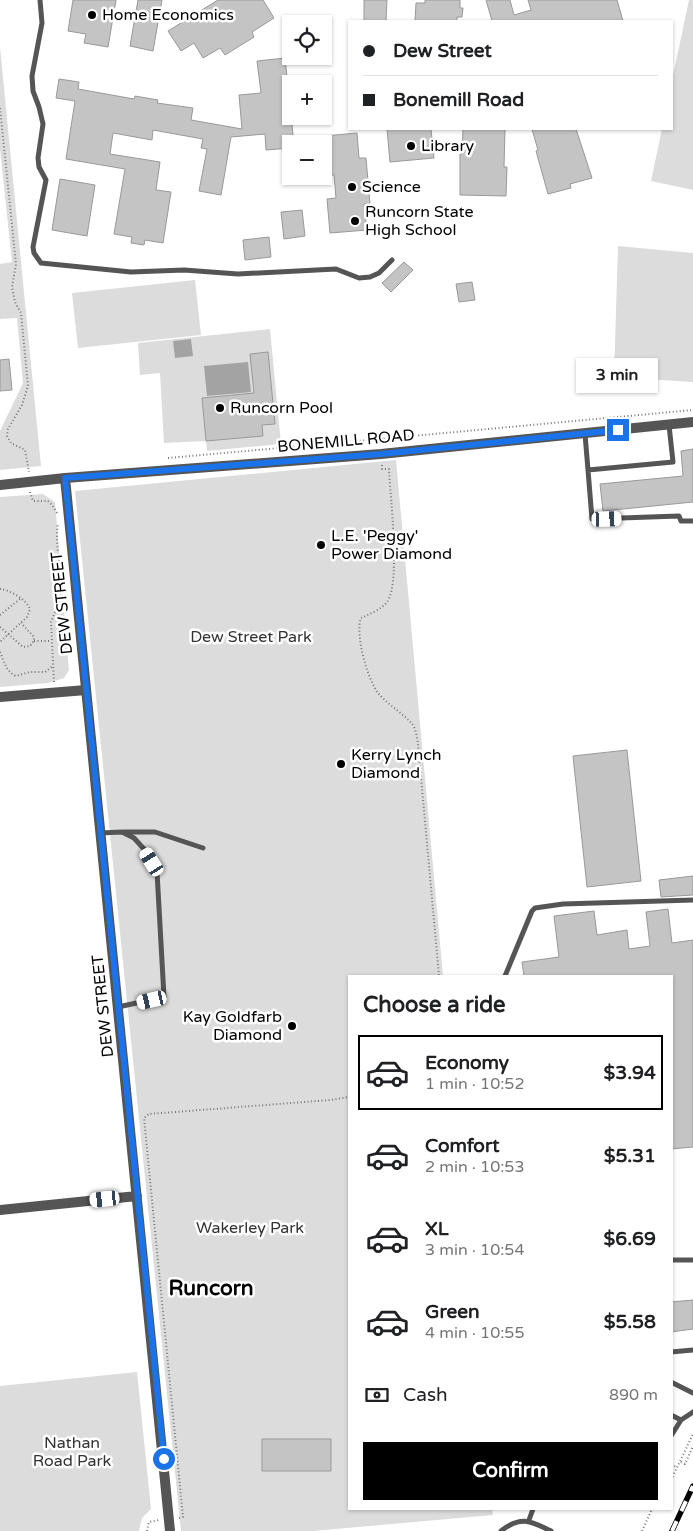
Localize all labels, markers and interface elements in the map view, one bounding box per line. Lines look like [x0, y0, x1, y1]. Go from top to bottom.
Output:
place label: Home Economics [102, 5, 234, 25]
marker: Home Economics [86, 9, 98, 21]
map controls [282, 15, 332, 185]
button: locate [282, 15, 332, 65]
text: Dew Street [393, 40, 492, 62]
button: + [282, 75, 332, 125]
text: Bonemill Road [393, 89, 524, 111]
button: − [282, 135, 332, 185]
place label: Library [421, 136, 475, 156]
marker: Library [405, 140, 417, 152]
place label: Science [362, 177, 421, 197]
marker: Science [346, 181, 358, 193]
place label: Runcorn State High School [365, 202, 474, 240]
marker: Runcorn State High School [349, 215, 361, 227]
callout: 3 min [577, 358, 659, 392]
text: 3 min [596, 365, 638, 385]
place label: Runcorn Pool [230, 398, 333, 418]
marker: Runcorn Pool [214, 402, 226, 414]
route end [607, 419, 629, 441]
street label: BONEMILL ROAD [276, 425, 416, 457]
car [591, 511, 622, 527]
place label: L.E. 'Peggy' Power Diamond [331, 526, 452, 564]
marker: L.E. 'Peggy' Power Diamond [315, 539, 327, 551]
street label: DEW STREET [47, 550, 77, 655]
park label: Dew Street Park [190, 627, 312, 647]
place label: Kerry Lynch Diamond [351, 745, 442, 783]
marker: Kerry Lynch Diamond [335, 758, 347, 770]
car [137, 845, 166, 879]
street label: DEW STREET [88, 953, 118, 1058]
car [135, 989, 168, 1011]
text: Choose a ride [363, 992, 506, 1018]
place label: Kay Goldfarb Diamond [183, 1007, 282, 1045]
marker: Kay Goldfarb Diamond [286, 1020, 298, 1032]
icon: car [365, 1050, 410, 1095]
text: Economy [425, 1052, 509, 1074]
text: $3.94 [604, 1062, 656, 1084]
text: 1 min · 10:52 [425, 1074, 524, 1094]
icon: car [365, 1133, 410, 1178]
text: Comfort [425, 1135, 499, 1157]
text: $5.31 [604, 1145, 656, 1167]
text: 2 min · 10:53 [425, 1157, 524, 1177]
car [89, 1190, 120, 1208]
icon: car [365, 1216, 410, 1261]
park label: Wakerley Park [196, 1218, 304, 1238]
text: XL [425, 1218, 449, 1240]
text: $6.69 [604, 1228, 656, 1250]
text: 3 min · 10:54 [425, 1240, 524, 1260]
district label: Runcorn [168, 1276, 254, 1301]
icon: car [365, 1299, 410, 1344]
text: Green [425, 1301, 479, 1323]
text: $5.58 [604, 1311, 656, 1333]
text: 4 min · 10:55 [425, 1323, 524, 1343]
icon: cash [363, 1381, 391, 1409]
text: Cash [403, 1384, 448, 1406]
text: 890 m [609, 1385, 658, 1405]
park label: Nathan Road Park [33, 1433, 112, 1471]
button: Confirm [363, 1442, 658, 1500]
route start [153, 1448, 175, 1470]

